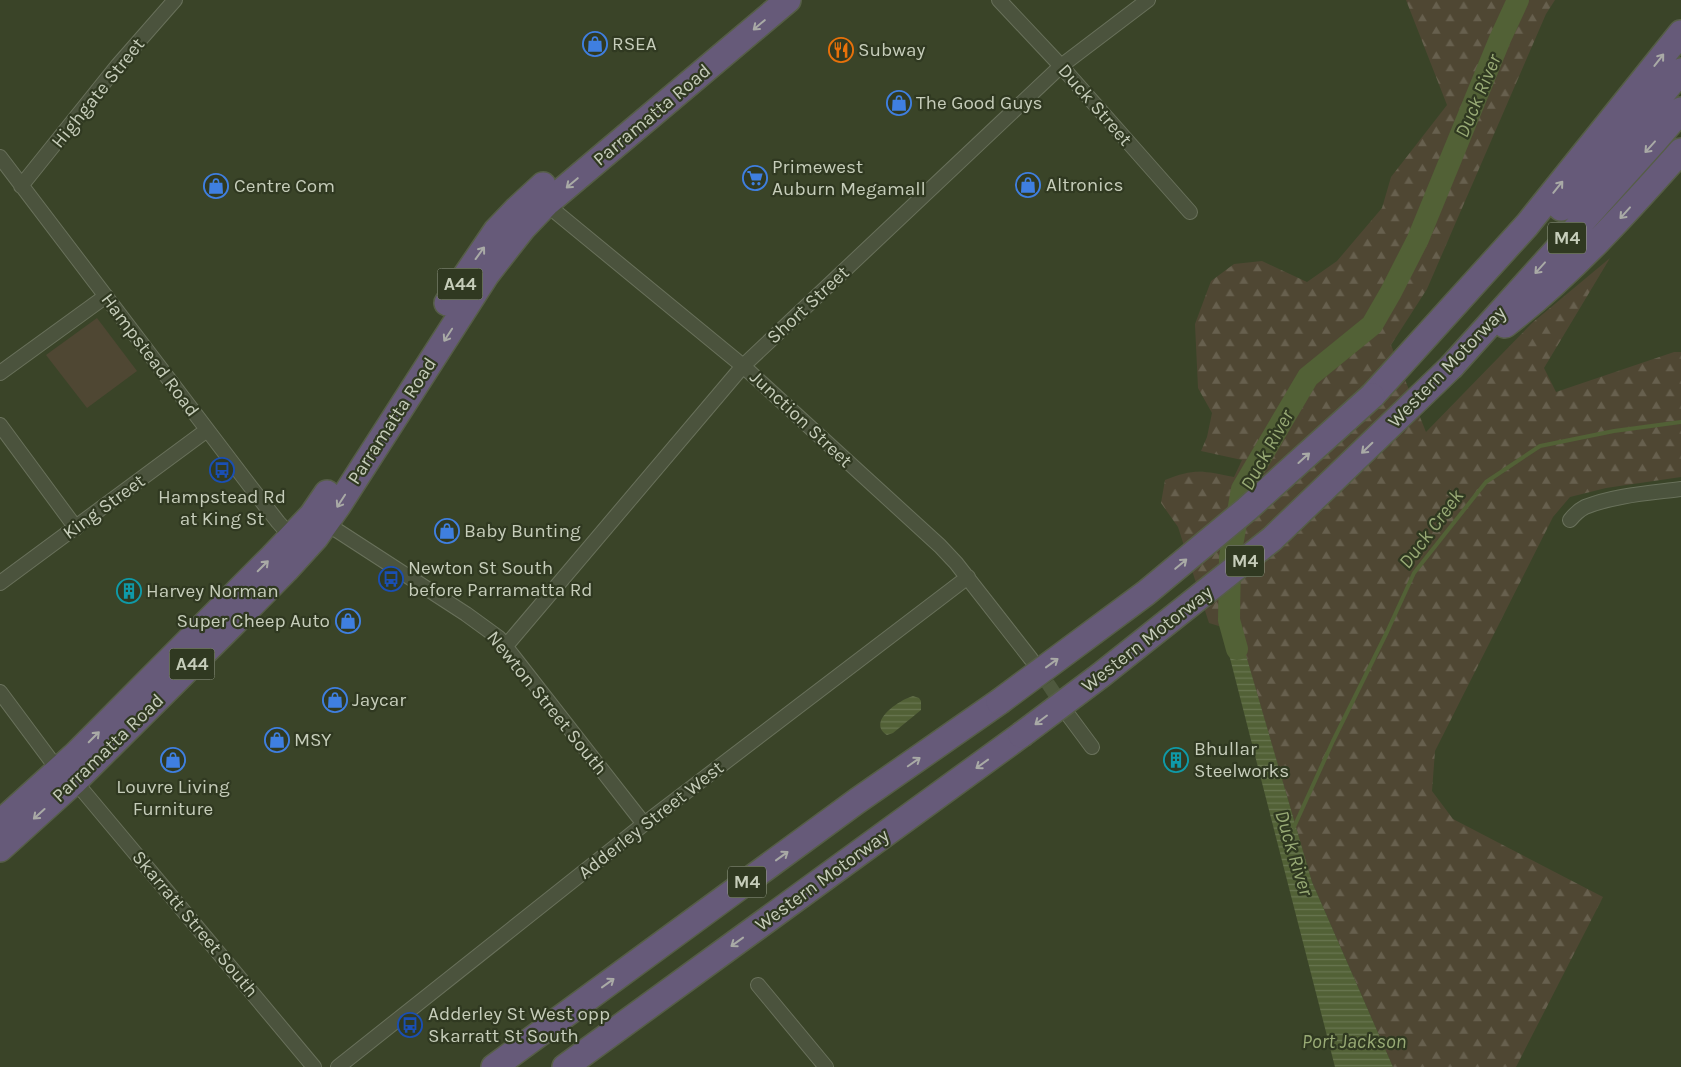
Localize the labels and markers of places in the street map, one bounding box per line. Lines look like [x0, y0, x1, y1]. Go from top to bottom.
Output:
shop icon: RSEA [582, 31, 608, 57]
place label: RSEA [612, 33, 657, 55]
restaurant icon: Subway [828, 37, 854, 63]
place label: Subway [858, 39, 925, 61]
shop icon: The Good Guys [886, 90, 912, 116]
place label: The Good Guys [916, 92, 1043, 114]
place label: Primewest Auburn Megamall [772, 156, 926, 200]
supermarket icon: Primewest Auburn Megamall [742, 165, 768, 191]
shop icon: Altronics [1015, 172, 1041, 198]
shop icon: Centre Com [203, 173, 229, 199]
place label: Altronics [1046, 174, 1124, 196]
place label: Centre Com [234, 175, 335, 197]
bus stop icon: Hampstead Rd at King St [209, 457, 235, 483]
place label: Hampstead Rd at King St [158, 486, 286, 530]
shop icon: Baby Bunting [434, 518, 460, 544]
place label: Baby Bunting [464, 520, 581, 542]
place label: Newton St South before Parramatta Rd [408, 557, 593, 601]
bus stop icon: Newton St South before Parramatta Rd [378, 566, 404, 592]
building icon: Harvey Norman [116, 578, 142, 604]
place label: Harvey Norman [146, 580, 279, 602]
shop icon: Super Cheep Auto [335, 608, 361, 634]
place label: Super Cheep Auto [177, 610, 330, 632]
shop icon: Jaycar [322, 687, 348, 713]
place label: Jaycar [352, 689, 406, 711]
shop icon: MSY [264, 727, 290, 753]
place label: MSY [294, 729, 332, 751]
place label: Bhullar Steelworks [1194, 738, 1289, 782]
shop icon: Louvre Living Furniture [160, 747, 186, 773]
building icon: Bhullar Steelworks [1163, 747, 1189, 773]
place label: Louvre Living Furniture [116, 776, 230, 820]
place label: Adderley St West opp Skarratt St South [428, 1003, 610, 1047]
bus stop icon: Adderley St West opp Skarratt St South [397, 1012, 423, 1038]

